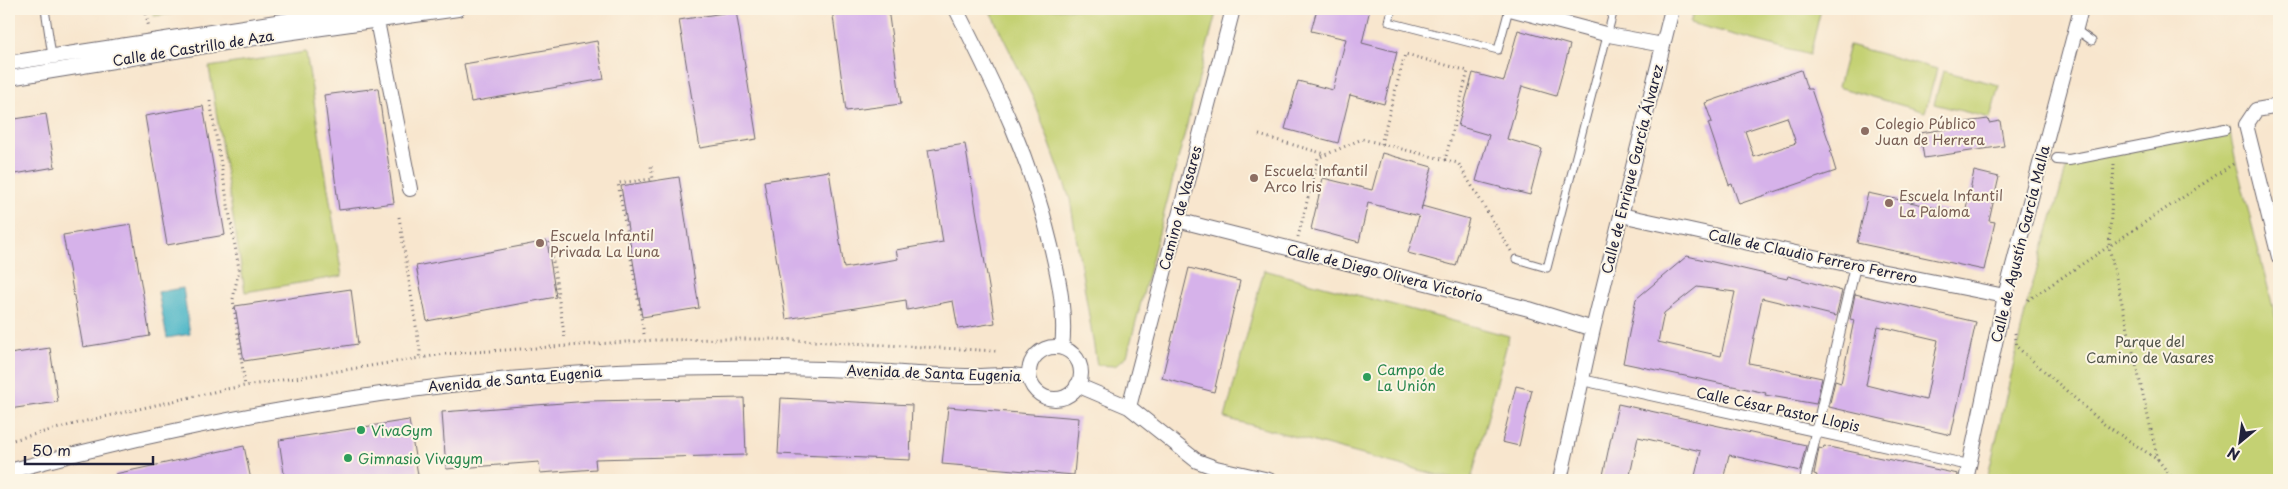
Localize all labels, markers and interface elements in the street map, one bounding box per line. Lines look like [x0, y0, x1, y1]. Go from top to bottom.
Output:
street label: Calle de Castrillo de Aza [111, 25, 275, 71]
street label: Calle de Enrique García Álvarez [1596, 62, 1668, 276]
place label: Colegio Público Juan de Herrera [1875, 113, 1985, 150]
marker: Colegio Público Juan de Herrera [1859, 125, 1871, 137]
street label: Calle de Agustín García Malla [1985, 143, 2055, 345]
street label: Camino de Vasares [1153, 144, 1207, 272]
place label: Escuela Infantil Arco Iris [1264, 160, 1368, 197]
marker: Escuela Infantil Arco Iris [1248, 172, 1260, 184]
place label: Escuela Infantil La Paloma [1899, 185, 2003, 222]
marker: Escuela Infantil La Paloma [1883, 197, 1895, 209]
street label: Calle de Claudio Ferrero Ferrero [1707, 224, 1920, 288]
place label: Escuela Infantil Privada La Luna [550, 225, 660, 262]
marker: Escuela Infantil Privada La Luna [534, 237, 546, 249]
street label: Calle de Diego Olivera Victorio [1285, 238, 1485, 308]
park label: Parque del Camino de Vasares [2086, 331, 2214, 368]
street label: Avenida de Santa Eugenia [846, 359, 1022, 387]
place label: Campo de La Unión [1377, 359, 1445, 396]
street label: Avenida de Santa Eugenia [427, 361, 603, 397]
marker: Campo de La Unión [1361, 371, 1373, 383]
street label: Calle César Pastor Llopis [1694, 381, 1862, 437]
north arrow [2216, 416, 2266, 466]
place label: VivaGym [371, 420, 433, 441]
marker: VivaGym [355, 424, 367, 436]
scale bar [25, 434, 152, 466]
text: 50 m [32, 438, 71, 461]
text: N [2224, 442, 2243, 466]
place label: Gimnasio Vivagym [358, 448, 483, 469]
marker: Gimnasio Vivagym [342, 452, 354, 464]

